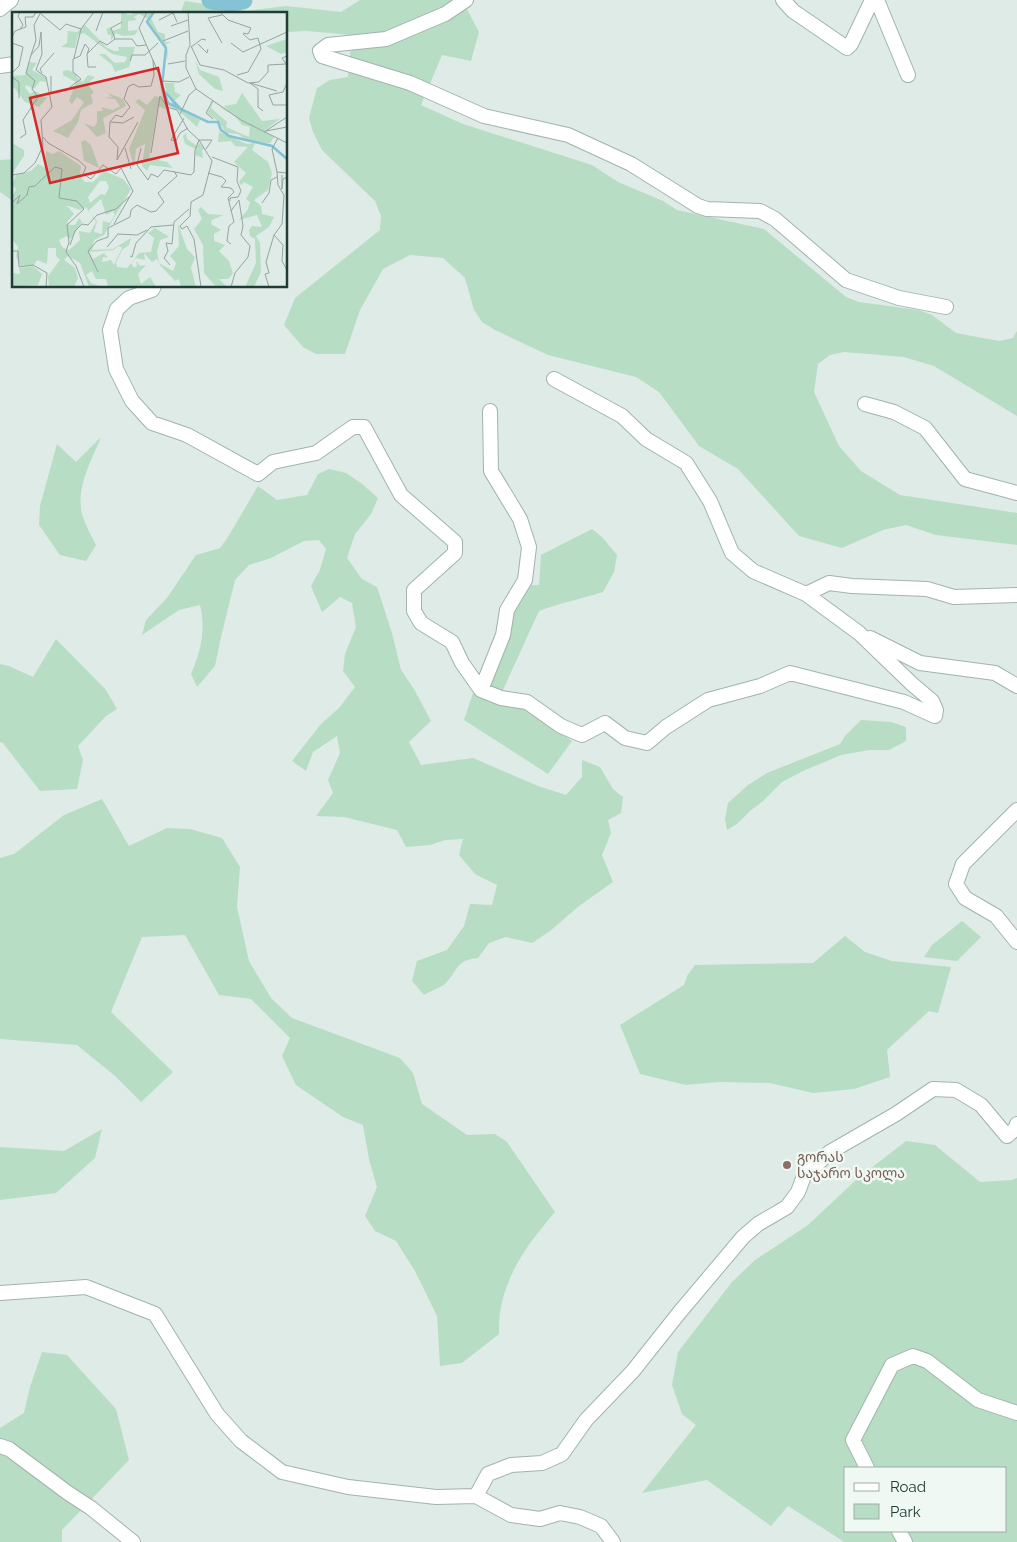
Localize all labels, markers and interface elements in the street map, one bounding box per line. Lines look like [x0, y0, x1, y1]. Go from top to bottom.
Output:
inset map [12, 12, 288, 288]
place label: გორას საჯარო სკოლა [797, 1149, 905, 1182]
marker: გორას საჯარო სკოლა [781, 1159, 793, 1171]
legend [844, 1467, 1007, 1532]
text: Road [890, 1478, 926, 1496]
text: Park [890, 1503, 921, 1521]

